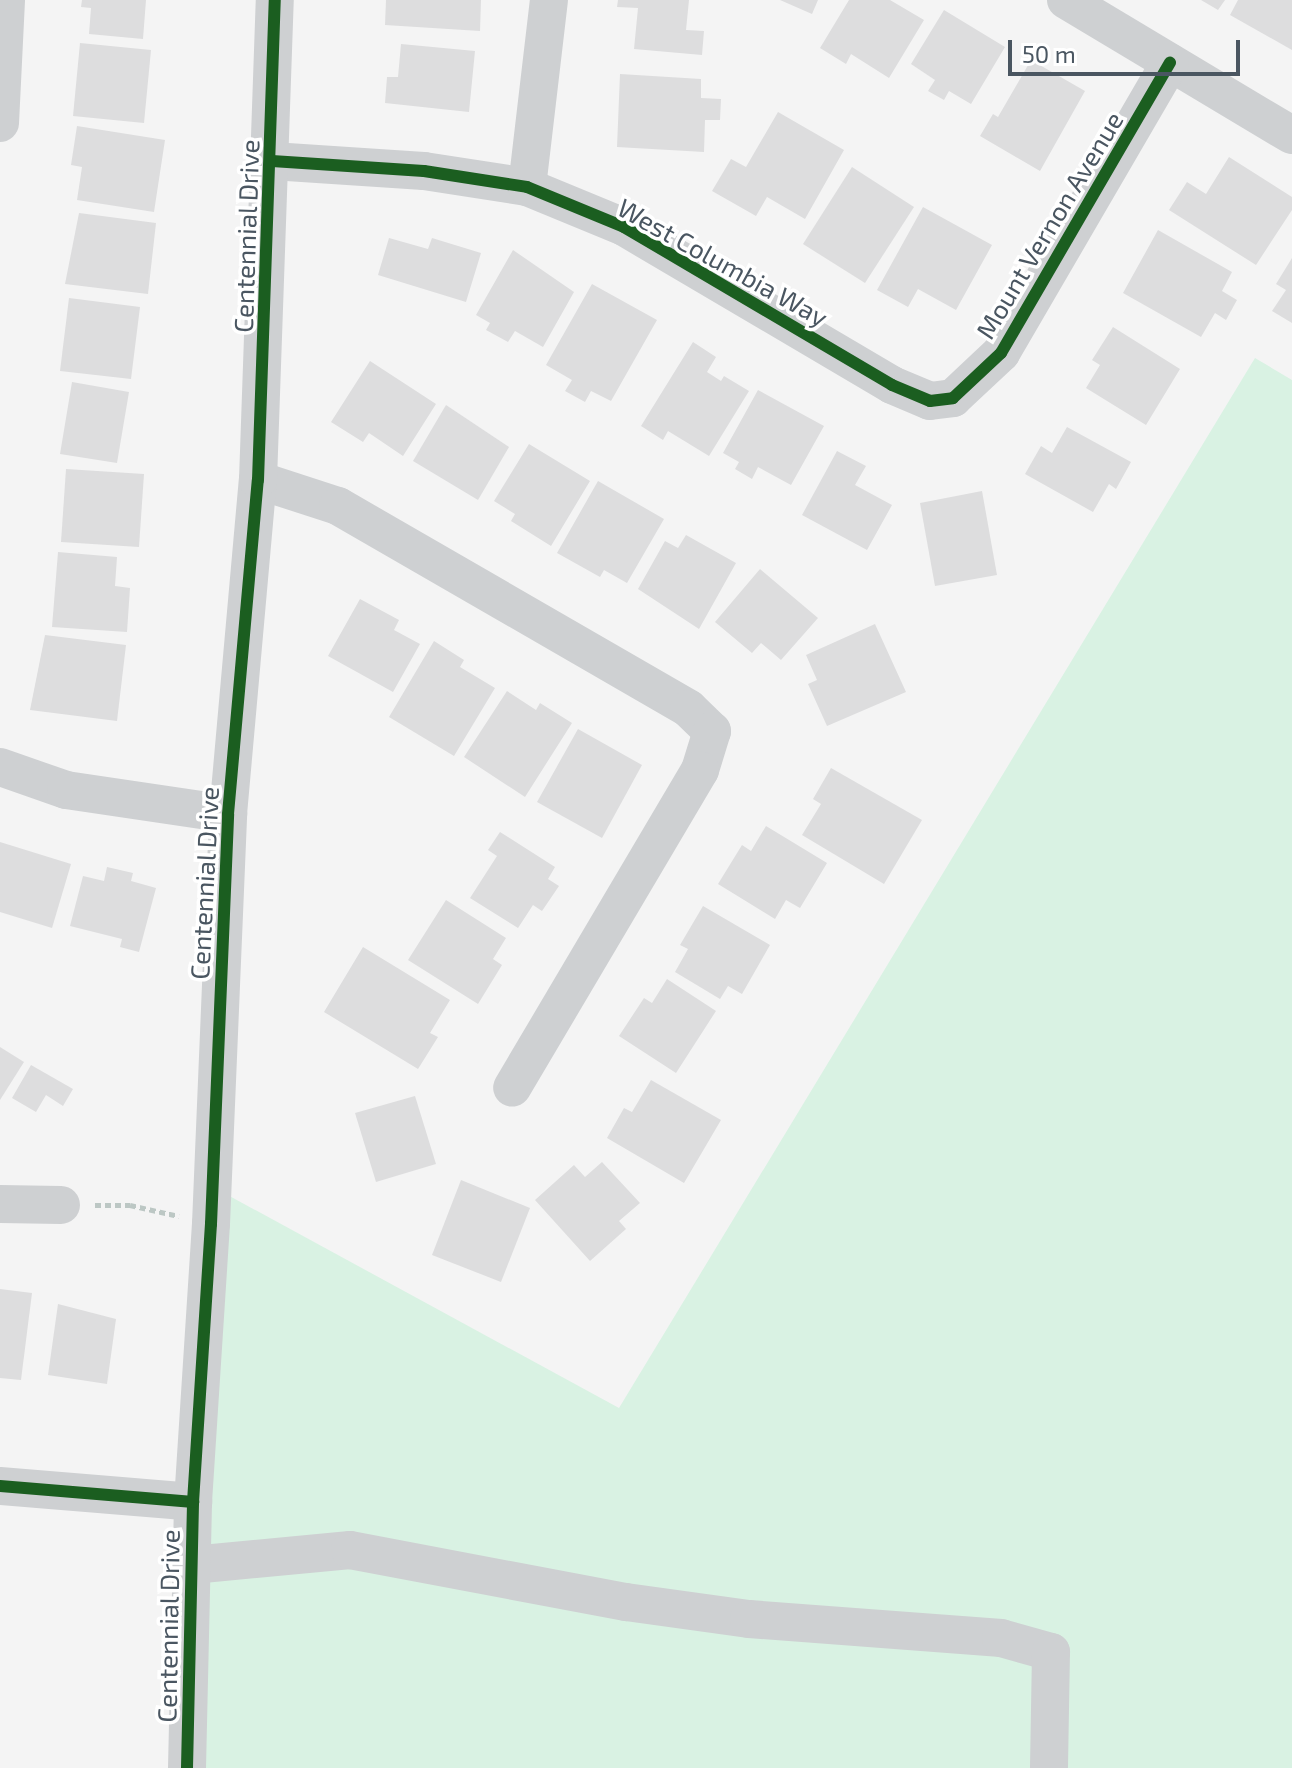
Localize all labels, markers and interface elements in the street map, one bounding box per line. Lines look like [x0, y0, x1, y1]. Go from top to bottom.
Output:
scale bar [1012, 24, 1244, 74]
text: 50 m [1022, 39, 1076, 68]
street label: Mount Vernon Avenue [969, 105, 1129, 345]
street label: Centennial Drive [227, 139, 265, 333]
street label: West Columbia Way [612, 191, 834, 333]
street label: Centennial Drive [183, 785, 225, 981]
street label: Centennial Drive [151, 1529, 185, 1723]

